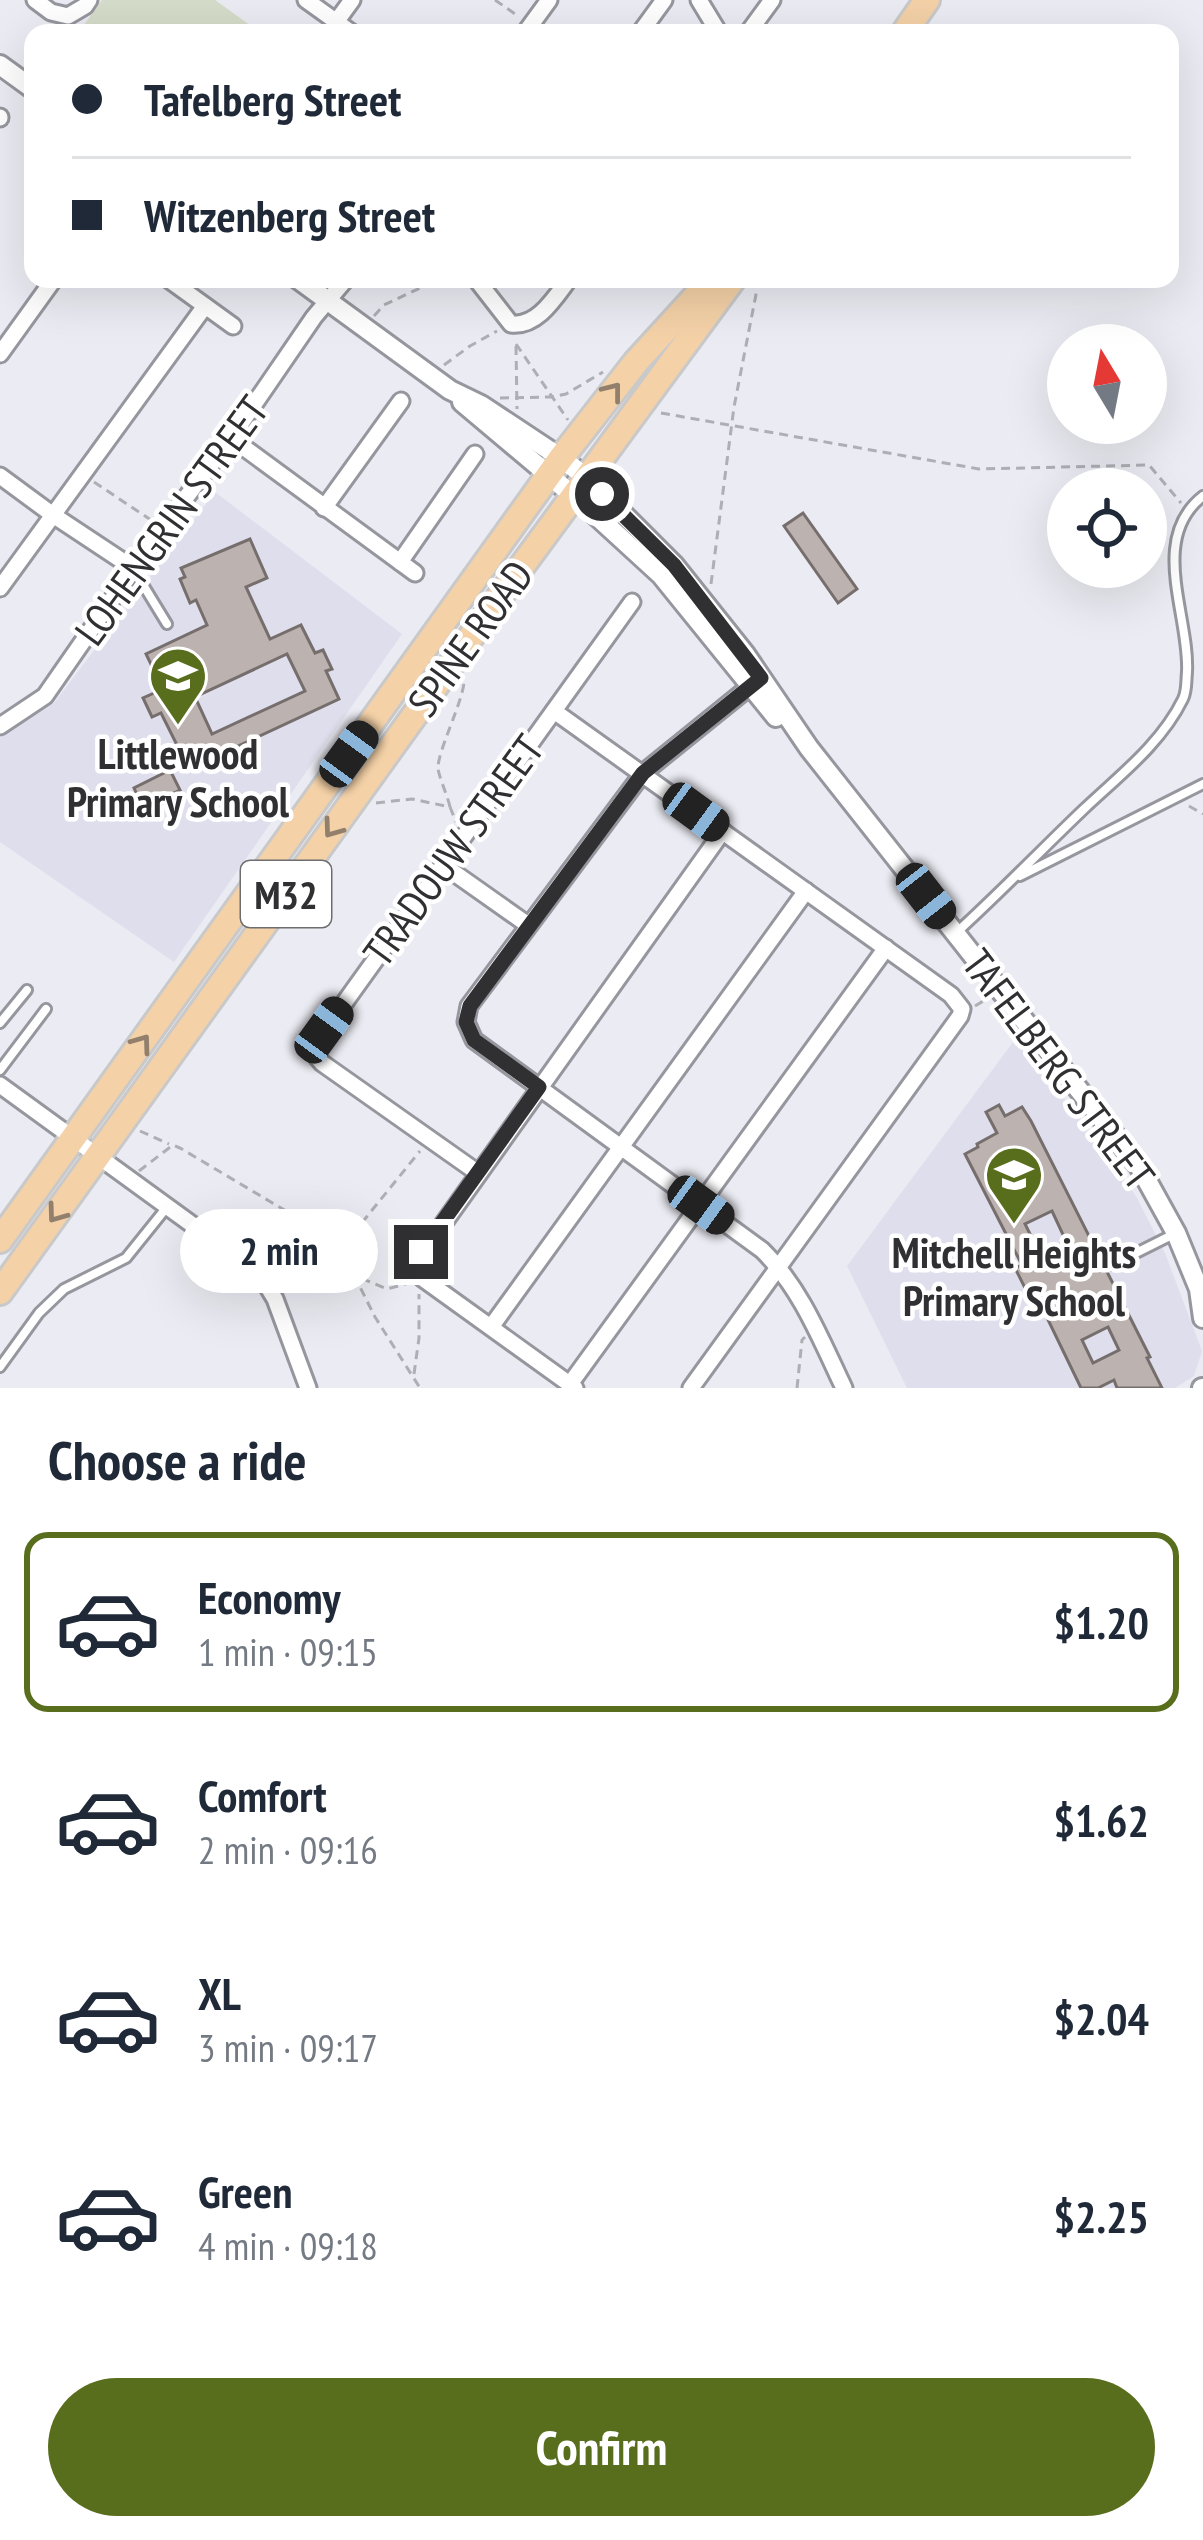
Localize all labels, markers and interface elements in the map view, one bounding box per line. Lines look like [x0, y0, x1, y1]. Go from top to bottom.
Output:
text: Tafelberg Street [144, 70, 401, 128]
text: Witzenberg Street [144, 186, 435, 244]
north arrow [1047, 324, 1167, 444]
map controls [1047, 324, 1167, 588]
one-way arrow [599, 382, 620, 404]
street label: LOHENGRIN STREET [62, 384, 280, 656]
route start [575, 467, 629, 521]
button: locate [1047, 468, 1167, 588]
street label: SPINE ROAD [395, 549, 545, 727]
school or university icon: Littlewood Primary School [147, 645, 209, 727]
car [313, 714, 385, 794]
street label: TRADOUW STREET [351, 723, 556, 977]
place label: Littlewood Primary School [67, 726, 290, 829]
car [656, 776, 736, 848]
one-way arrow [325, 816, 347, 837]
car [890, 857, 962, 935]
road number: M32 [241, 861, 331, 927]
street label: TAFELBERG STREET [951, 938, 1168, 1200]
car [288, 990, 360, 1070]
one-way arrow [127, 1035, 149, 1056]
school or university icon: Mitchell Heights Primary School [983, 1144, 1045, 1226]
car [661, 1169, 741, 1241]
one-way arrow [48, 1201, 70, 1223]
callout: 2 min [181, 1210, 379, 1294]
text: 2 min [240, 1225, 318, 1276]
route end [394, 1225, 448, 1279]
place label: Mitchell Heights Primary School [892, 1225, 1136, 1328]
text: Choose a ride [48, 1425, 307, 1495]
icon: car [54, 1568, 162, 1676]
text: Economy [198, 1568, 341, 1626]
text: $1.20 [1053, 1593, 1149, 1651]
text: 1 min · 09:15 [198, 1626, 378, 1677]
icon: car [54, 1766, 162, 1874]
text: Comfort [198, 1766, 327, 1824]
text: $1.62 [1053, 1791, 1149, 1849]
text: 2 min · 09:16 [198, 1824, 378, 1875]
icon: car [54, 1964, 162, 2072]
text: XL [198, 1964, 241, 2022]
text: $2.04 [1053, 1989, 1149, 2047]
text: 3 min · 09:17 [198, 2022, 378, 2073]
icon: car [54, 2162, 162, 2270]
text: Green [198, 2162, 293, 2220]
text: $2.25 [1053, 2187, 1149, 2245]
text: 4 min · 09:18 [198, 2220, 378, 2271]
button: Confirm [48, 2378, 1155, 2516]

